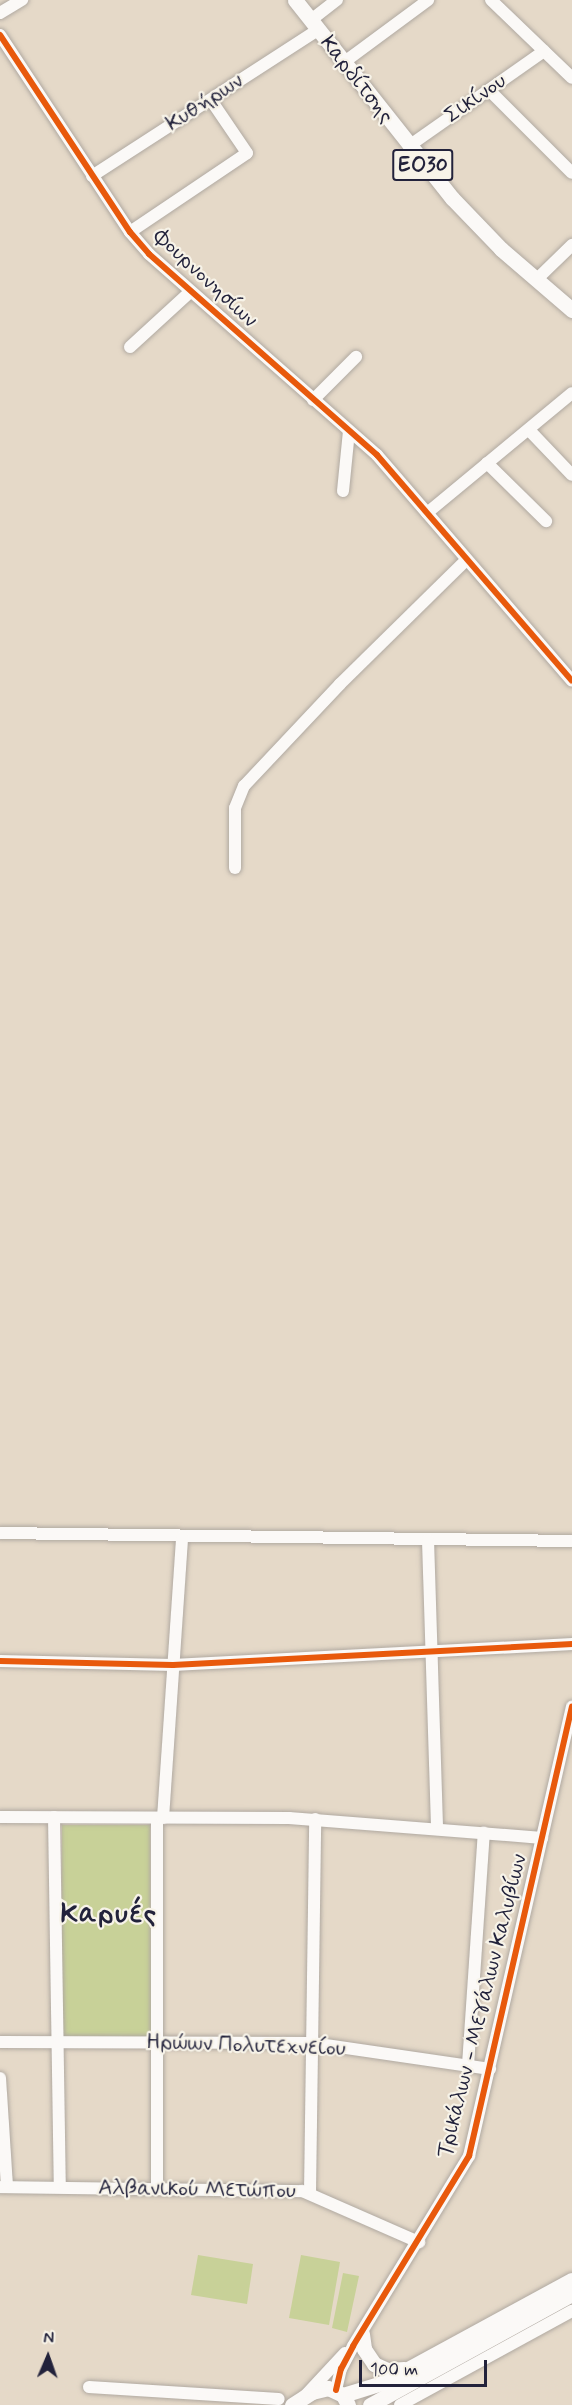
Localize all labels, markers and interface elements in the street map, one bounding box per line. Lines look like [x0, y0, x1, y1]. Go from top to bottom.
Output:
street label: Καρδίτσης [314, 31, 398, 129]
street label: Κυθήρων [161, 68, 249, 138]
street label: Σικίνου [440, 68, 512, 130]
road number: ΕΟ30 [392, 147, 454, 183]
street label: Φουρνονησίων [148, 224, 262, 334]
street label: Τρικάλων - Μεγάλων Καλυβίων [432, 1851, 534, 2161]
district label: Καρυές [60, 1898, 158, 1932]
street label: Ηρώων Πολυτεχνείου [146, 2029, 346, 2063]
street label: Αλβανικού Μετώπου [98, 2175, 296, 2205]
north arrow [18, 2327, 78, 2387]
text: N [43, 2328, 54, 2349]
scale bar [362, 2348, 490, 2386]
text: 100 m [370, 2358, 418, 2382]

